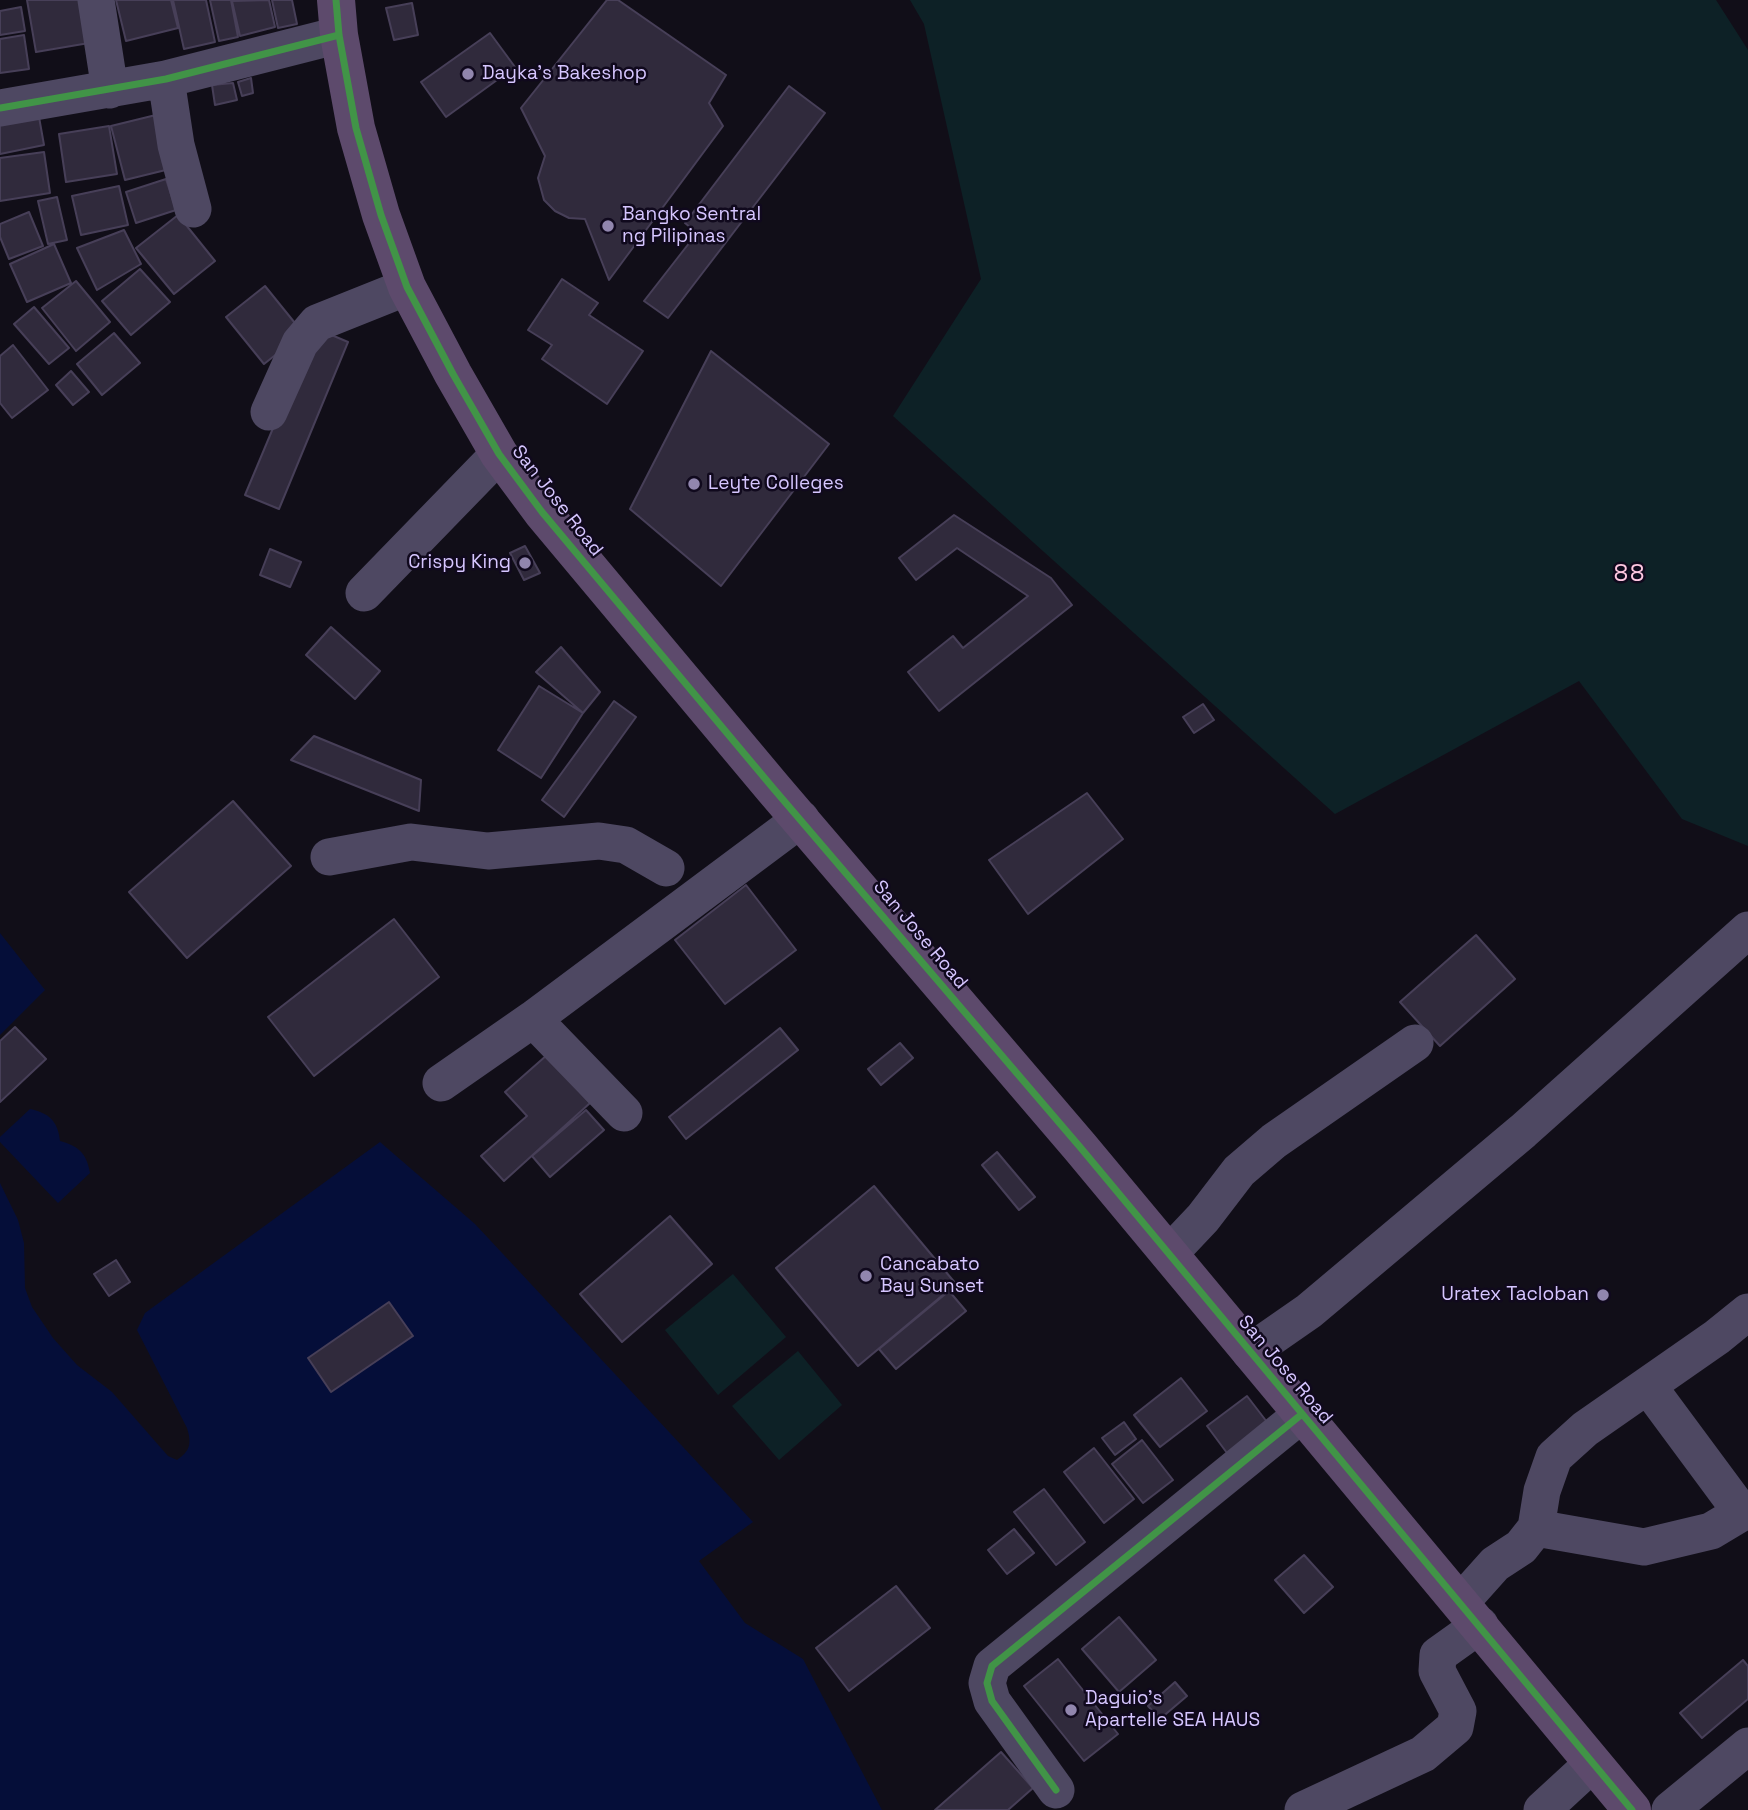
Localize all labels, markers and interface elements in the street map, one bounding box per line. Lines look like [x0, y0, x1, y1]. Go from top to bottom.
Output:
place label: Dayka's Bakeshop [482, 63, 647, 85]
marker: Dayka's Bakeshop [460, 66, 476, 82]
place label: Bangko Sentral ng Pilipinas [622, 204, 761, 248]
marker: Bangko Sentral ng Pilipinas [600, 218, 616, 234]
street label: San Jose Road [507, 441, 607, 561]
place label: Leyte Colleges [708, 473, 844, 495]
marker: Leyte Colleges [686, 476, 702, 492]
place label: Crispy King [408, 552, 511, 574]
marker: Crispy King [517, 555, 533, 571]
district label: 88 [1614, 561, 1646, 589]
street label: San Jose Road [868, 876, 972, 994]
place label: Cancabato Bay Sunset [880, 1254, 984, 1298]
marker: Cancabato Bay Sunset [858, 1268, 874, 1284]
place label: Uratex Tacloban [1441, 1284, 1589, 1306]
marker: Uratex Tacloban [1595, 1287, 1611, 1303]
street label: San Jose Road [1233, 1311, 1337, 1429]
place label: Daguio's Apartelle SEA HAUS [1085, 1688, 1260, 1732]
marker: Daguio's Apartelle SEA HAUS [1063, 1702, 1079, 1718]

